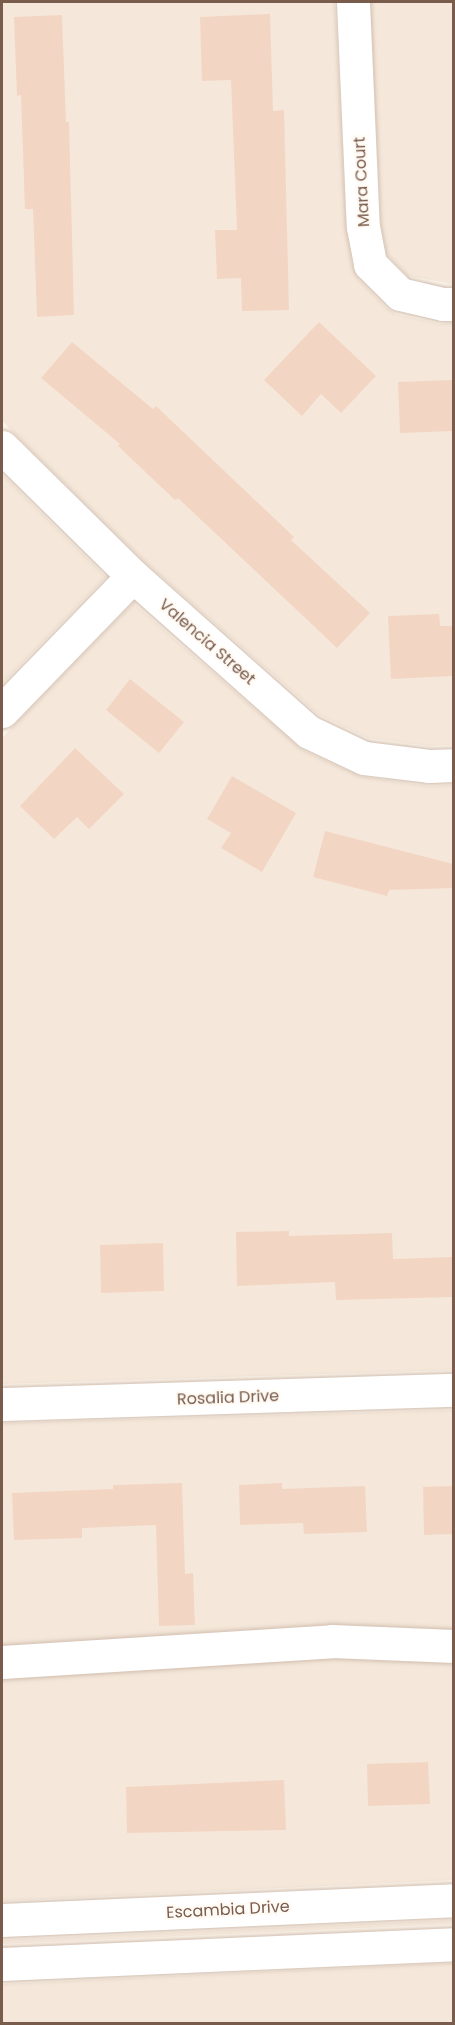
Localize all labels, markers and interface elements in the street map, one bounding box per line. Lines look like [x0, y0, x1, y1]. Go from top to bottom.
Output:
street label: Mara Court [350, 136, 374, 228]
street label: Valencia Street [155, 595, 259, 689]
street label: Rosalia Drive [177, 1387, 279, 1409]
street label: Escambia Drive [166, 1897, 290, 1923]

